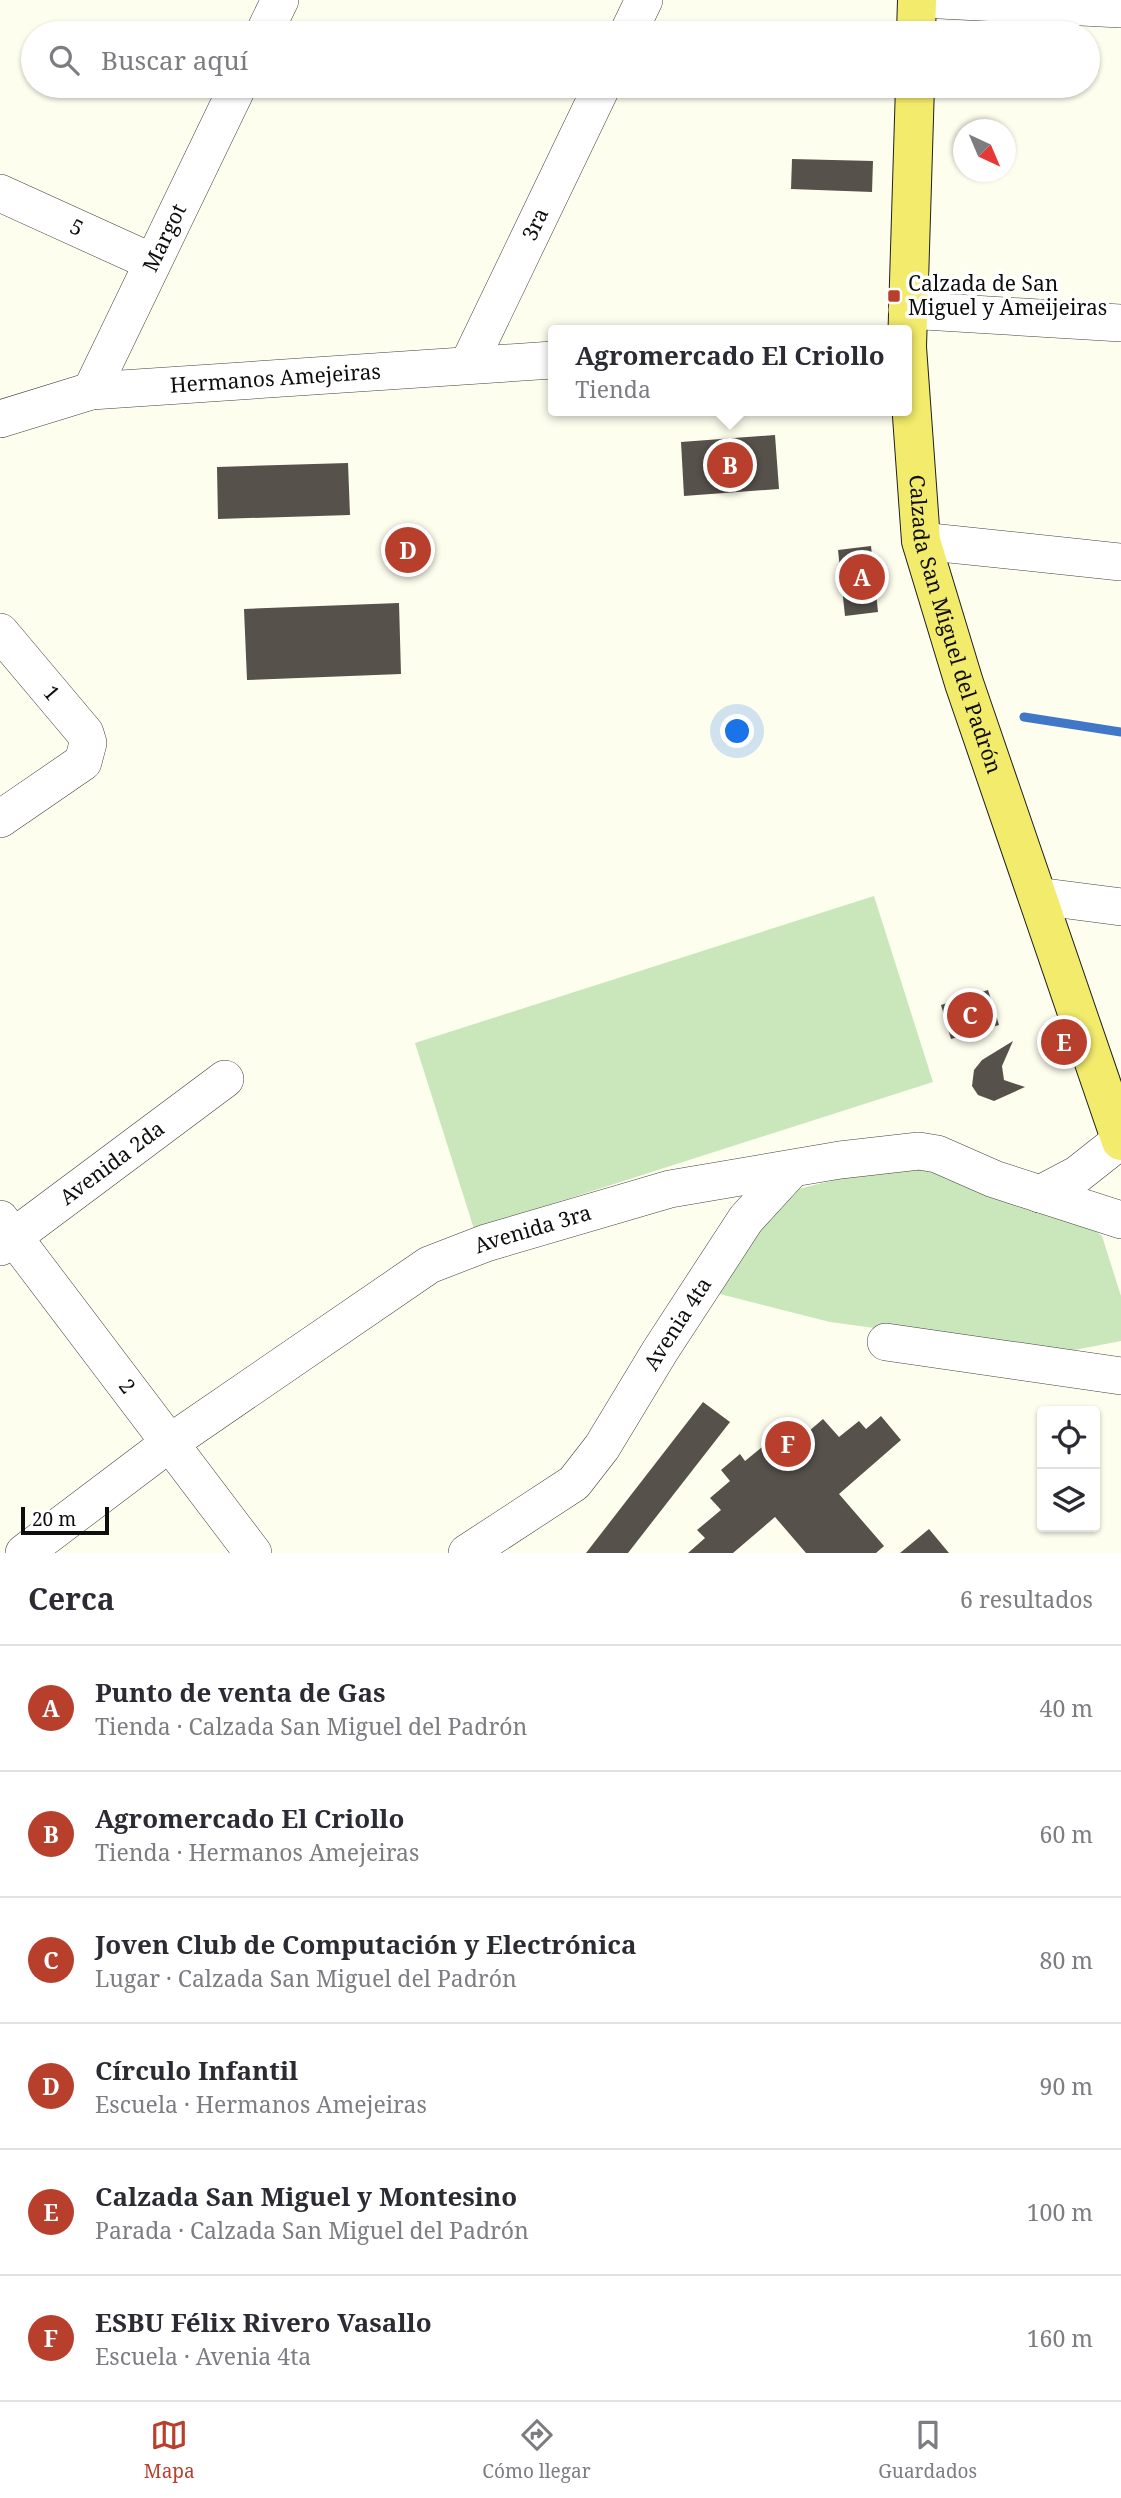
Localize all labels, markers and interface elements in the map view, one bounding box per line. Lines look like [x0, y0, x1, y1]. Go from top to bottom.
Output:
search box [21, 21, 1100, 98]
icon: search [45, 41, 83, 79]
text: Buscar aquí [101, 42, 248, 78]
north arrow [953, 119, 1016, 182]
street label: Margot [136, 199, 192, 276]
street label: 3ra [515, 203, 554, 245]
street label: 5 [66, 212, 88, 242]
place label: Calzada de San Miguel y Ameijeiras [908, 269, 1107, 321]
marker: Calzada de San Miguel y Ameijeiras [886, 288, 902, 304]
popup [548, 325, 912, 416]
text: Agromercado El Criollo [575, 337, 885, 373]
street label: Hermanos Amejeiras [169, 357, 382, 399]
text: Tienda [575, 373, 651, 405]
pin: B [707, 439, 753, 491]
street label: Calzada San Miguel del Padrón [903, 474, 1009, 777]
pin: D [385, 524, 431, 576]
pin: A [839, 551, 885, 603]
street label: 1 [38, 679, 67, 706]
your location [720, 714, 754, 748]
pin: C [947, 989, 993, 1041]
pin: E [1041, 1016, 1087, 1068]
street label: Avenida 2da [54, 1114, 170, 1211]
street label: Avenida 3ra [470, 1198, 594, 1259]
street label: Avenia 4ta [637, 1271, 717, 1375]
street label: 2 [113, 1373, 142, 1399]
map controls [1037, 1406, 1100, 1532]
button: locate [1037, 1406, 1100, 1469]
pin: F [765, 1418, 811, 1470]
button: layers [1037, 1469, 1100, 1532]
scale bar [21, 1504, 108, 1536]
text: 20 m [32, 1506, 76, 1532]
text: Cerca [28, 1578, 115, 1619]
text: 6 resultados [960, 1583, 1093, 1615]
text: Punto de venta de Gas [95, 1674, 386, 1710]
text: A [42, 1692, 60, 1724]
text: 40 m [1040, 1692, 1093, 1724]
text: Tienda · Calzada San Miguel del Padrón [95, 1710, 527, 1742]
text: Agromercado El Criollo [95, 1800, 404, 1836]
text: B [43, 1818, 59, 1850]
text: 60 m [1040, 1818, 1093, 1850]
text: Tienda · Hermanos Amejeiras [95, 1836, 419, 1868]
text: Joven Club de Computación y Electrónica [95, 1926, 637, 1962]
text: C [43, 1944, 59, 1976]
text: 80 m [1040, 1944, 1093, 1976]
text: Lugar · Calzada San Miguel del Padrón [95, 1962, 517, 1994]
text: Círculo Infantil [95, 2052, 298, 2088]
text: D [42, 2070, 60, 2102]
text: 90 m [1040, 2070, 1093, 2102]
text: Escuela · Hermanos Amejeiras [95, 2088, 427, 2120]
text: Calzada San Miguel y Montesino [95, 2178, 517, 2214]
text: E [43, 2196, 59, 2228]
text: 100 m [1027, 2196, 1093, 2228]
text: Parada · Calzada San Miguel del Padrón [95, 2214, 529, 2246]
text: ESBU Félix Rivero Vasallo [95, 2304, 432, 2340]
text: F [44, 2322, 58, 2354]
text: 160 m [1027, 2322, 1093, 2354]
text: Escuela · Avenia 4ta [95, 2340, 311, 2372]
tab: Mapa [144, 2416, 195, 2484]
tab: Cómo llegar [482, 2416, 591, 2484]
tab: Guardados [878, 2416, 977, 2484]

